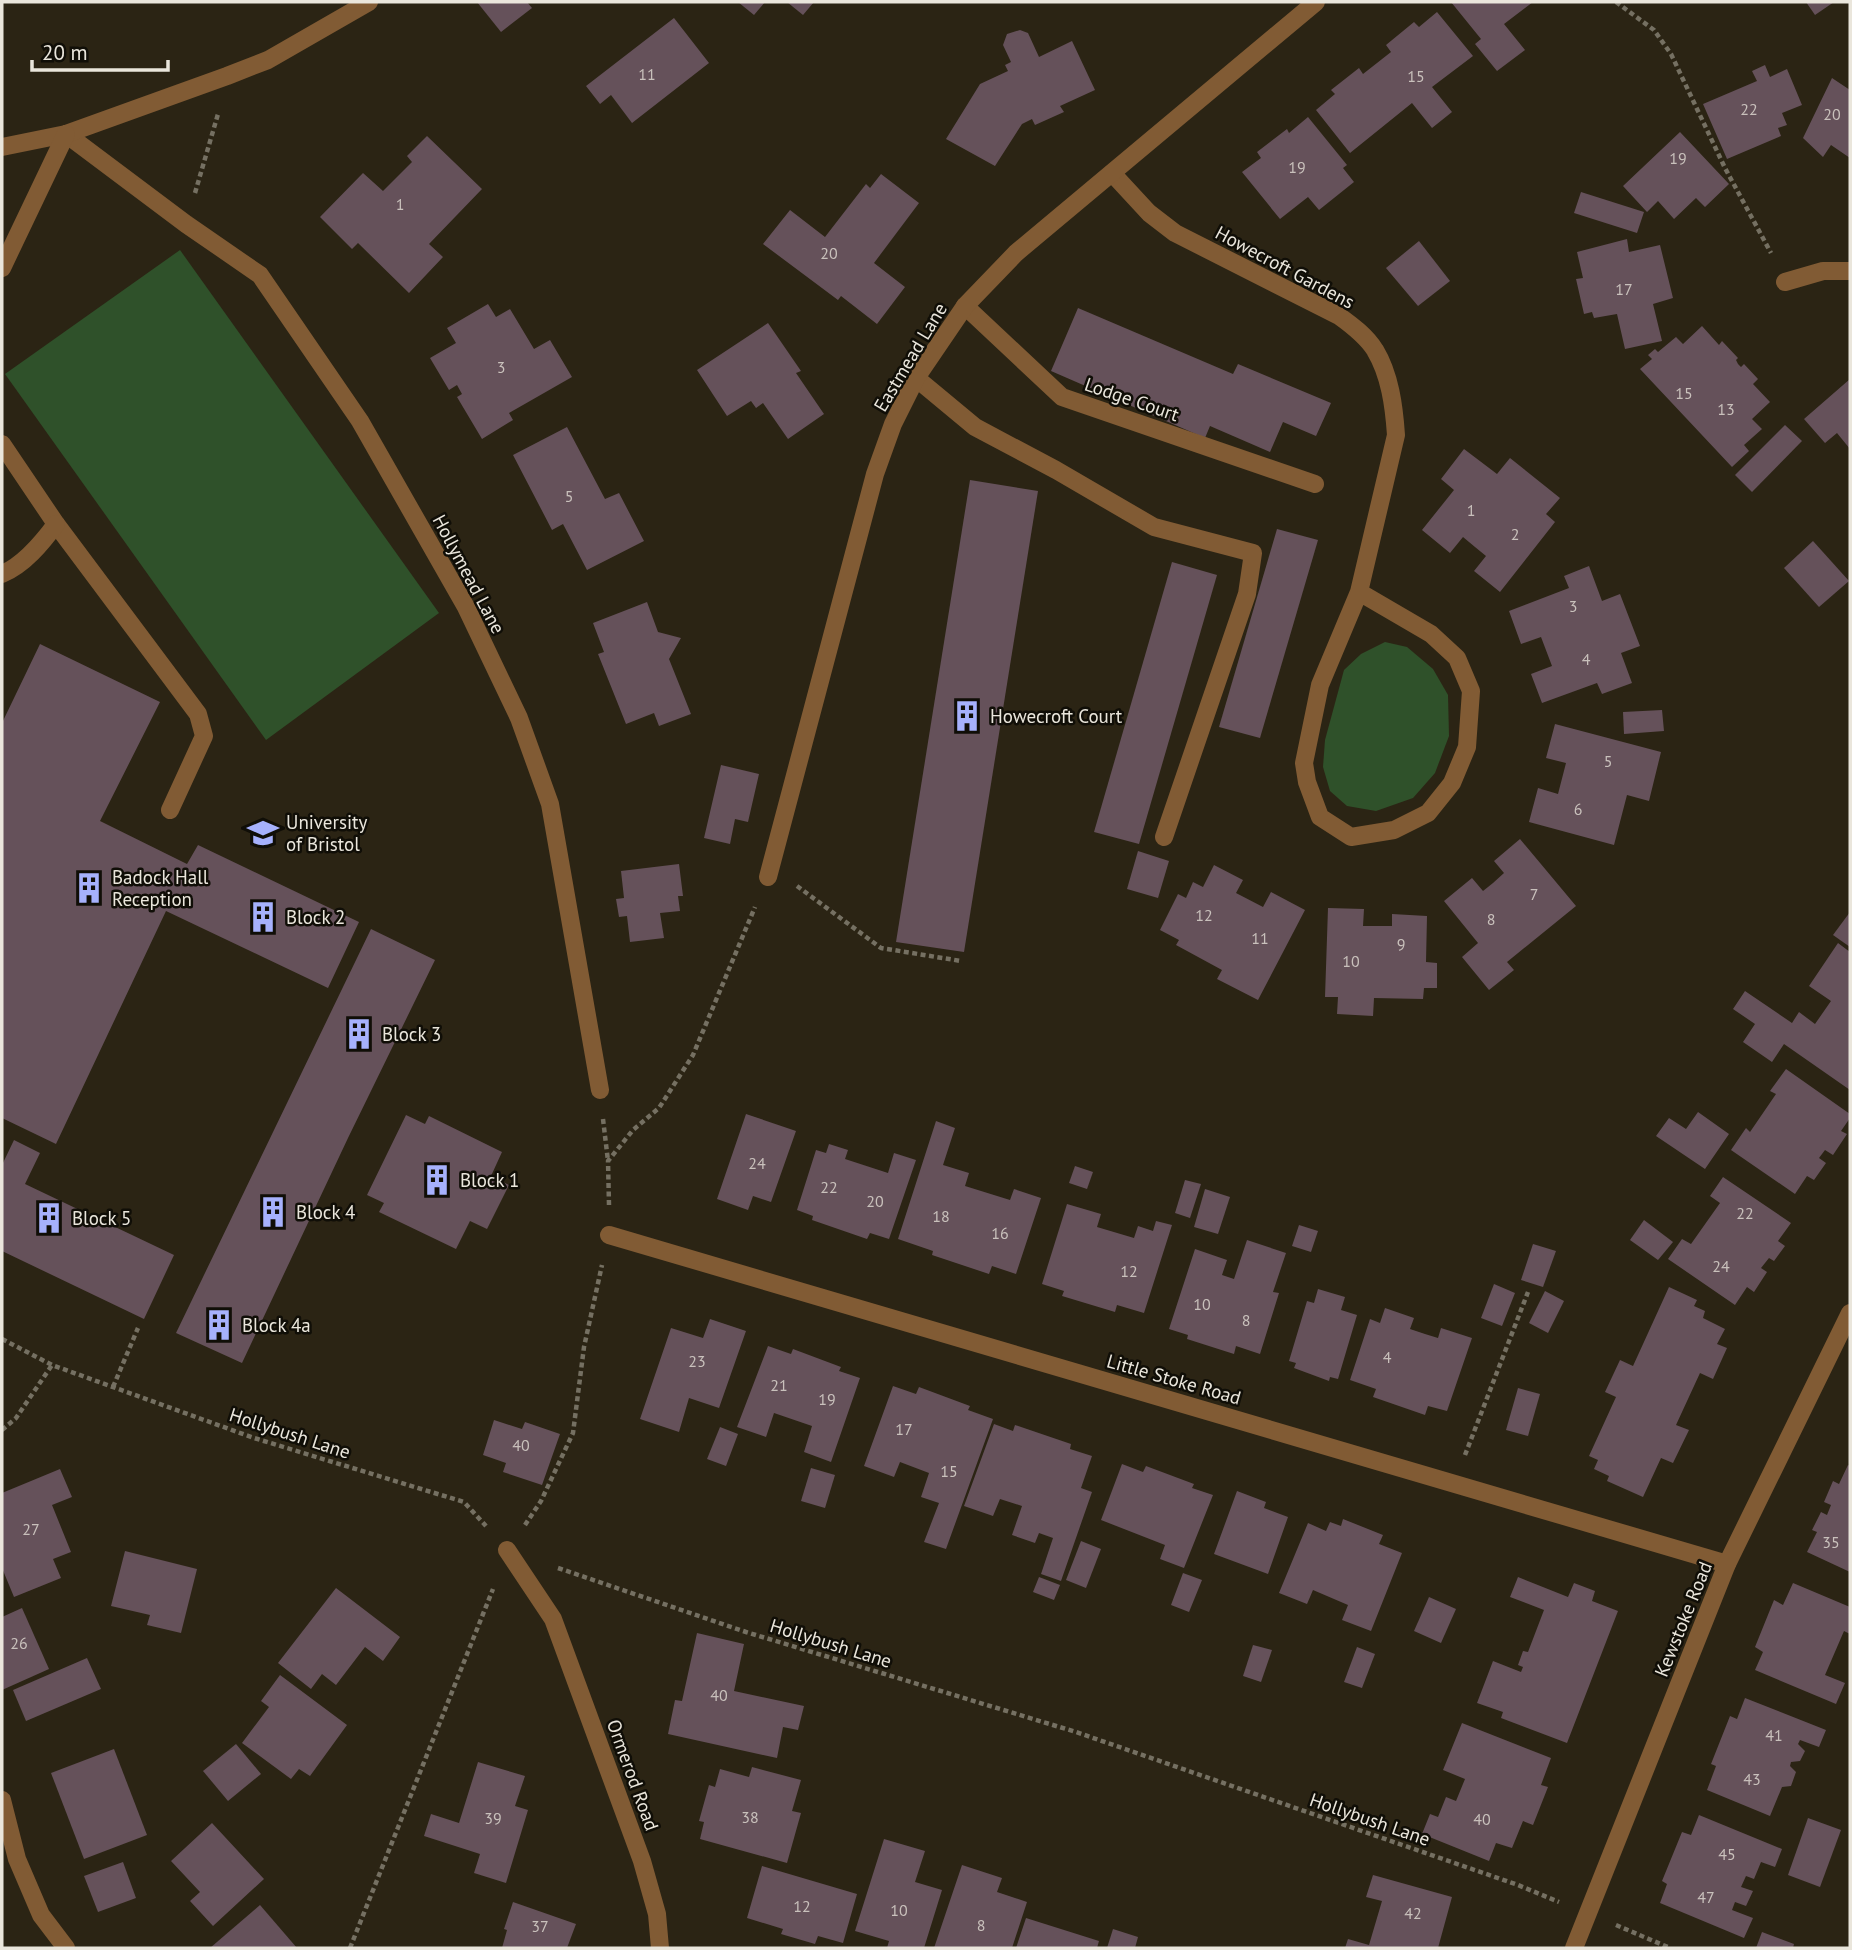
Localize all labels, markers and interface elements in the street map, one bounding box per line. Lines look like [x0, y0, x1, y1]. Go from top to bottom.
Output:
scale bar [32, 28, 168, 72]
text: 20 m [42, 39, 88, 66]
house number: 11 [638, 64, 656, 84]
house number: 15 [1407, 66, 1425, 86]
house number: 22 [1740, 99, 1758, 119]
house number: 20 [1823, 104, 1841, 124]
house number: 19 [1669, 148, 1687, 168]
house number: 19 [1288, 157, 1306, 177]
house number: 1 [396, 194, 404, 214]
street label: Howecroft Gardens [1211, 220, 1359, 314]
house number: 20 [820, 243, 838, 263]
house number: 17 [1615, 279, 1633, 299]
street label: Eastmead Lane [868, 298, 952, 416]
house number: 3 [497, 357, 505, 377]
street label: Lodge Court [1082, 372, 1183, 426]
house number: 15 [1675, 383, 1693, 403]
house number: 13 [1717, 399, 1735, 419]
house number: 5 [565, 486, 573, 506]
house number: 1 [1467, 500, 1475, 520]
street label: Hollymead Lane [428, 510, 510, 638]
house number: 2 [1511, 524, 1519, 544]
house number: 3 [1569, 596, 1577, 616]
house number: 4 [1582, 649, 1591, 669]
building icon: Howecroft Court [950, 699, 984, 733]
place label: Howecroft Court [990, 704, 1123, 728]
house number: 5 [1604, 751, 1612, 771]
house number: 6 [1574, 799, 1582, 819]
place label: University of Bristol [286, 810, 367, 856]
school or university icon: University of Bristol [246, 816, 280, 850]
place label: Badock Hall Reception [112, 865, 209, 911]
building icon: Badock Hall Reception [72, 871, 106, 905]
house number: 7 [1530, 884, 1538, 904]
building icon: Block 2 [246, 900, 280, 934]
place label: Block 2 [286, 905, 345, 929]
house number: 12 [1195, 905, 1213, 925]
house number: 8 [1487, 909, 1495, 929]
house number: 11 [1251, 928, 1269, 948]
house number: 9 [1397, 934, 1405, 954]
house number: 10 [1342, 951, 1360, 971]
building icon: Block 3 [342, 1017, 376, 1051]
place label: Block 3 [382, 1022, 441, 1046]
house number: 24 [748, 1153, 766, 1173]
building icon: Block 1 [420, 1163, 454, 1197]
place label: Block 1 [460, 1168, 519, 1192]
house number: 22 [820, 1177, 838, 1197]
house number: 20 [866, 1191, 884, 1211]
building icon: Block 4 [256, 1195, 290, 1229]
place label: Block 4 [296, 1200, 355, 1224]
building icon: Block 5 [32, 1201, 66, 1235]
house number: 22 [1736, 1203, 1754, 1223]
place label: Block 5 [72, 1206, 131, 1230]
house number: 18 [932, 1206, 950, 1226]
house number: 16 [991, 1223, 1009, 1243]
house number: 24 [1712, 1256, 1730, 1276]
house number: 12 [1120, 1261, 1138, 1281]
house number: 10 [1193, 1294, 1211, 1314]
building icon: Block 4a [202, 1308, 236, 1342]
house number: 8 [1242, 1310, 1250, 1330]
place label: Block 4a [242, 1313, 311, 1337]
house number: 4 [1383, 1347, 1392, 1367]
street label: Little Stoke Road [1104, 1348, 1244, 1410]
house number: 23 [688, 1351, 706, 1371]
house number: 21 [770, 1375, 788, 1395]
house number: 19 [818, 1389, 836, 1409]
street label: Hollybush Lane [226, 1402, 354, 1464]
house number: 17 [895, 1419, 913, 1439]
house number: 40 [512, 1435, 530, 1455]
house number: 15 [940, 1461, 958, 1481]
house number: 27 [22, 1519, 40, 1539]
house number: 35 [1822, 1532, 1840, 1552]
street label: Kewstoke Road [1649, 1558, 1717, 1680]
street label: Hollybush Lane [767, 1613, 895, 1673]
house number: 26 [10, 1633, 28, 1653]
house number: 40 [710, 1685, 728, 1705]
street label: Ormerod Road [602, 1716, 664, 1834]
house number: 41 [1765, 1725, 1783, 1745]
house number: 43 [1743, 1769, 1761, 1789]
street label: Hollybush Lane [1307, 1787, 1433, 1851]
house number: 38 [741, 1807, 759, 1827]
house number: 39 [484, 1808, 502, 1828]
house number: 40 [1473, 1809, 1491, 1829]
house number: 45 [1718, 1844, 1736, 1864]
house number: 47 [1697, 1887, 1715, 1907]
house number: 12 [793, 1896, 811, 1916]
house number: 10 [890, 1900, 908, 1920]
house number: 42 [1404, 1903, 1422, 1923]
house number: 8 [977, 1915, 985, 1935]
house number: 37 [531, 1916, 549, 1936]

